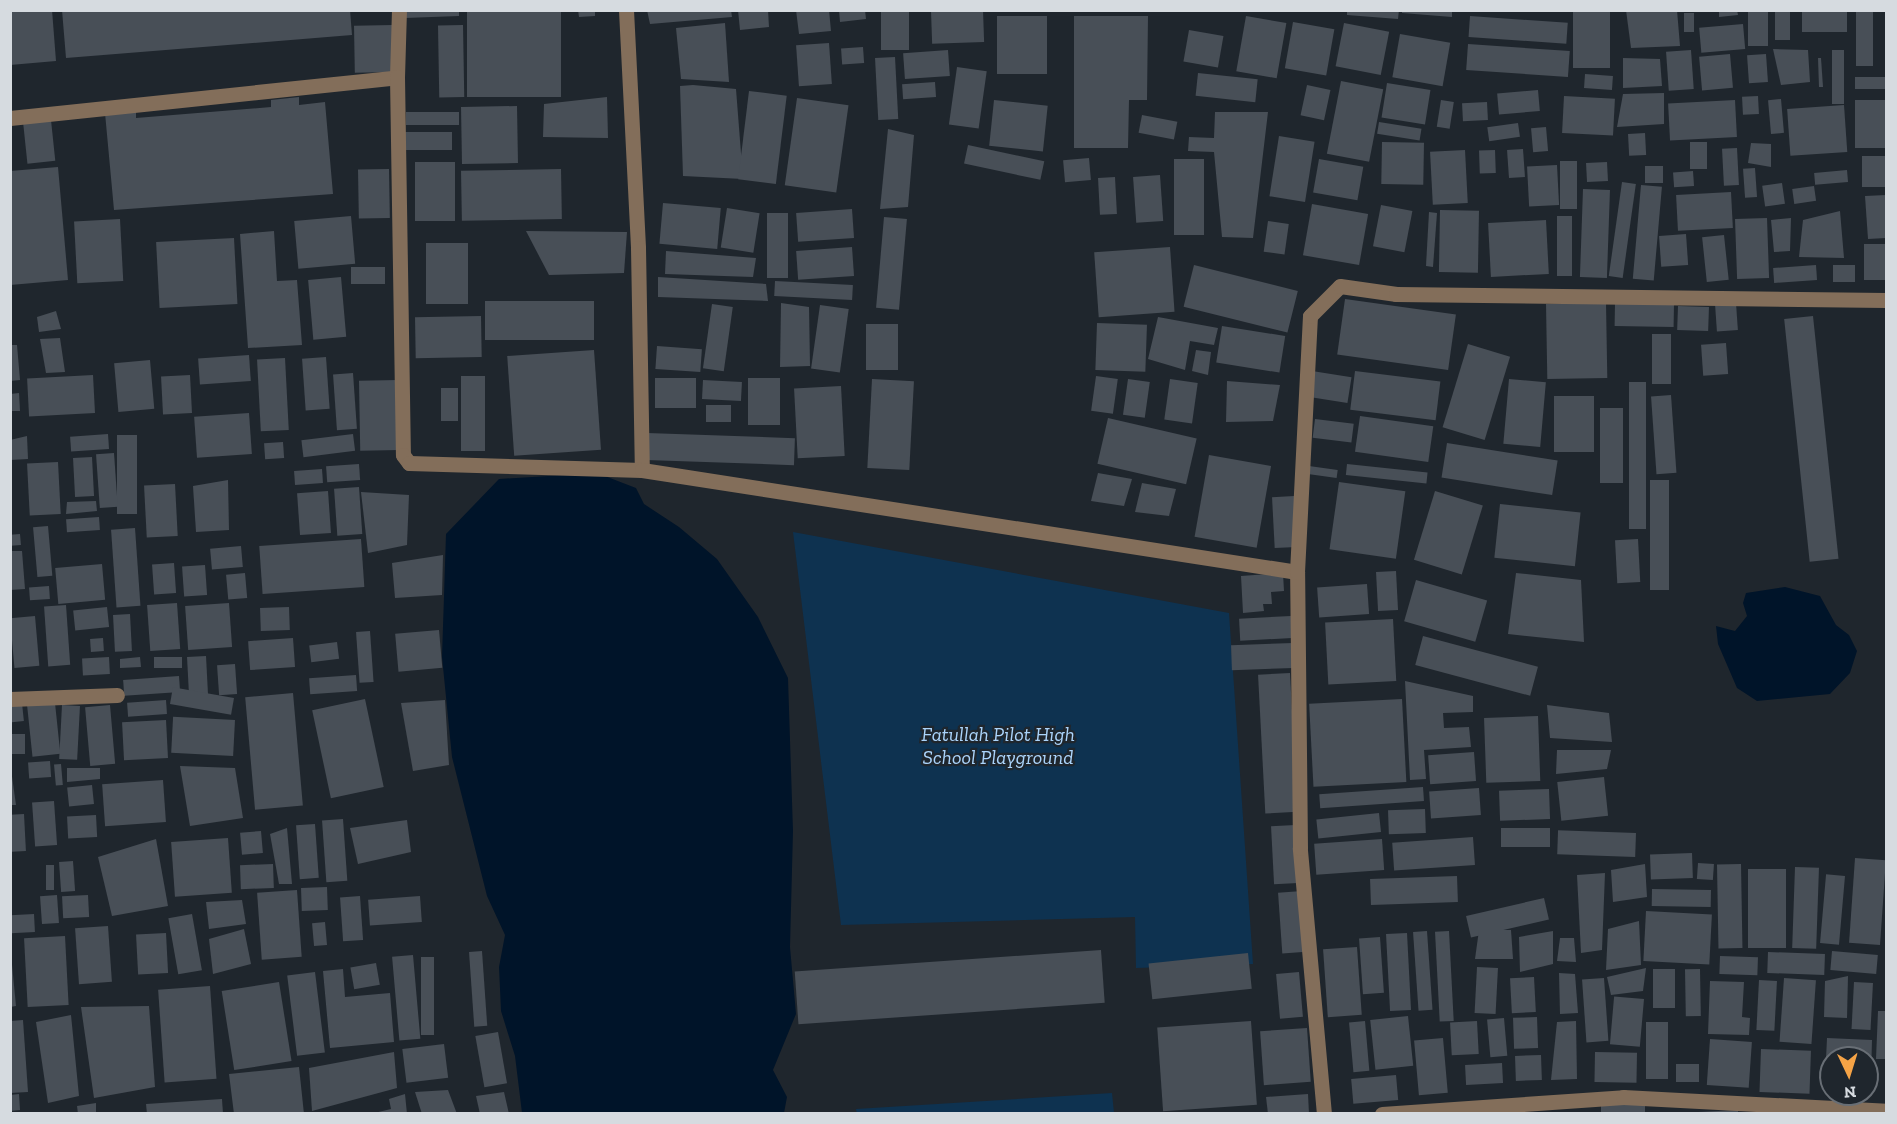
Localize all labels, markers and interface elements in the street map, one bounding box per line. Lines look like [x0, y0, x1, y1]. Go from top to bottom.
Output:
park label: Fatullah Pilot High School Playground [921, 723, 1075, 770]
north arrow [1819, 1046, 1879, 1106]
text: N [1843, 1083, 1857, 1102]

